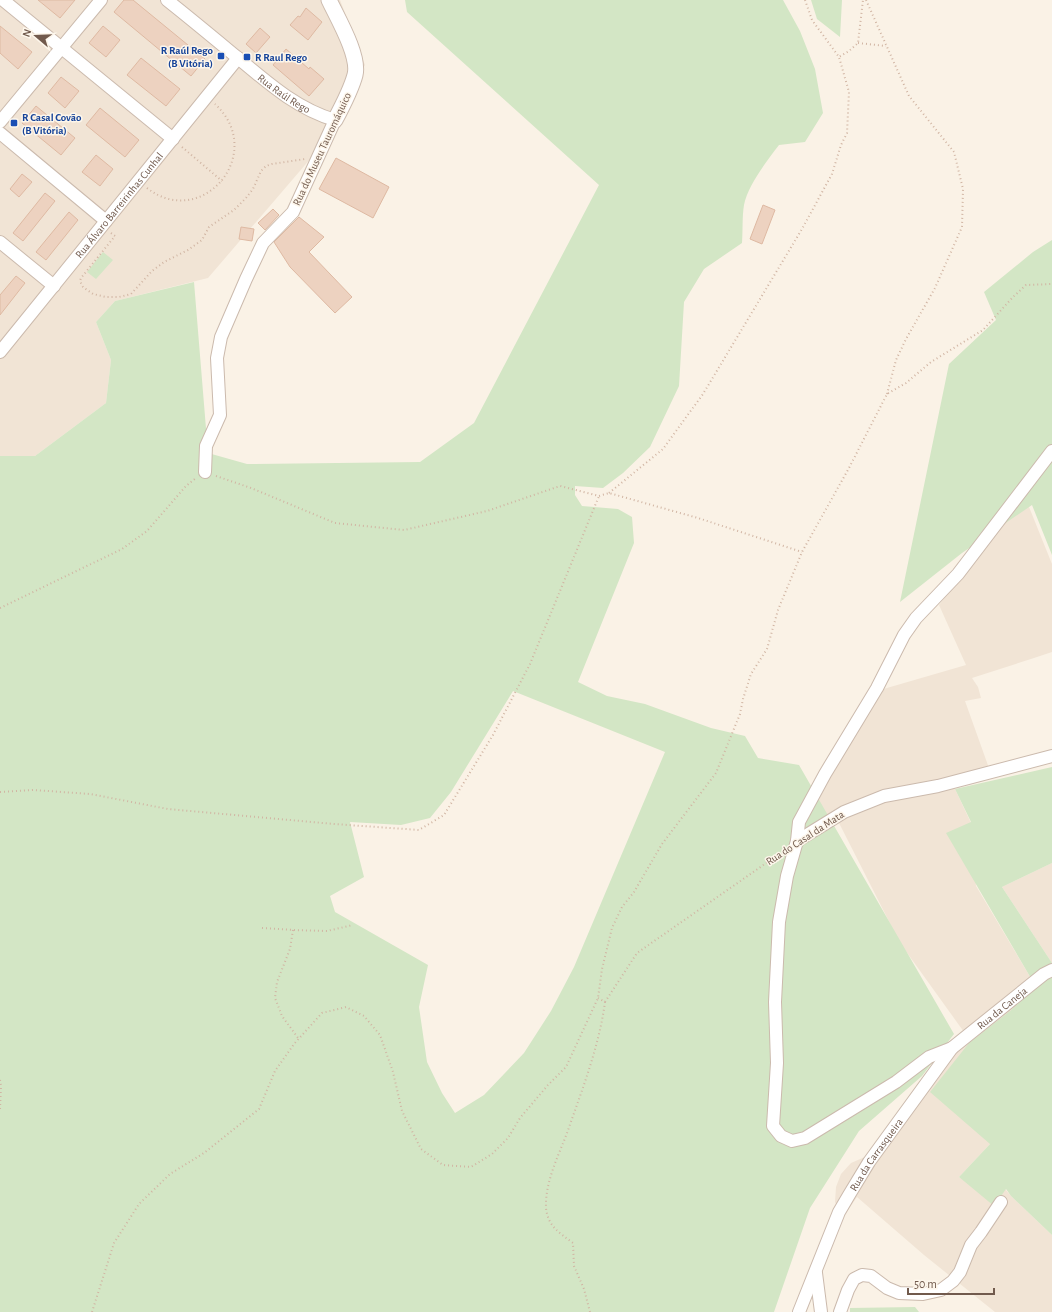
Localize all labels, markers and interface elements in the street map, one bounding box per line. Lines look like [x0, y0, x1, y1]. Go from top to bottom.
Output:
north arrow [16, 16, 56, 56]
text: N [21, 27, 33, 38]
place label: R Raúl Rego (B Vitória) [161, 45, 214, 69]
marker: R Raúl Rego (B Vitória) [216, 51, 226, 61]
marker: R Raul Rego [242, 52, 252, 62]
place label: R Raul Rego [255, 52, 308, 63]
street label: Rua Raúl Rego [256, 72, 312, 115]
street label: Rua do Museu Tauromáquico [291, 91, 353, 207]
place label: R Casal Covão (B Vitória) [22, 112, 82, 136]
marker: R Casal Covão (B Vitória) [9, 118, 19, 128]
street label: Rua Álvaro Barreirinhas Cunhal [73, 150, 165, 260]
street label: Rua do Casal da Mata [764, 809, 846, 867]
street label: Rua da Caneja [975, 985, 1029, 1031]
street label: Rua da Carrasqueira [847, 1116, 904, 1193]
scale bar [908, 1270, 994, 1296]
text: 50 m [914, 1278, 937, 1290]

